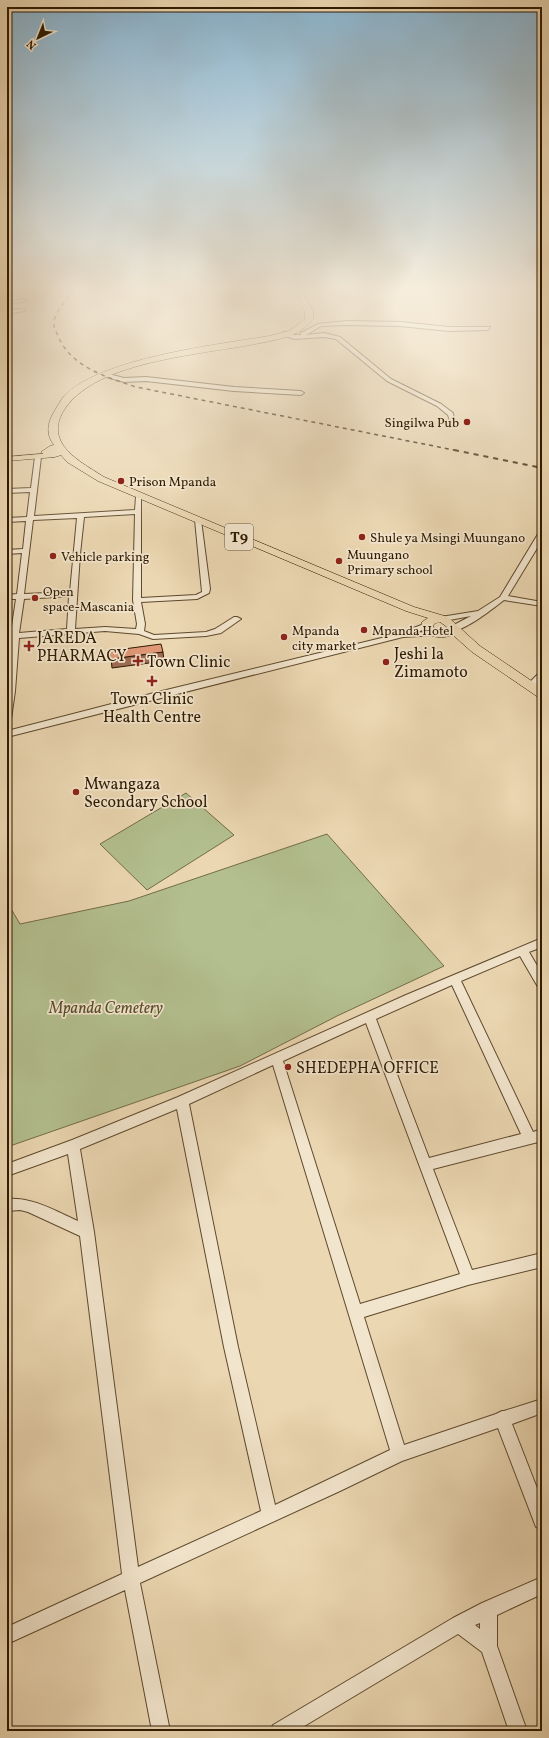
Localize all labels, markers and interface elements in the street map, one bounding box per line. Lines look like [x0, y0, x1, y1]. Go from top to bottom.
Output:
north arrow [18, 18, 58, 58]
text: N [24, 36, 40, 52]
place label: Singilwa Pub [385, 415, 459, 433]
marker: Singilwa Pub [462, 417, 472, 427]
place label: Prison Mpanda [129, 474, 216, 492]
marker: Prison Mpanda [116, 476, 126, 486]
road number: T9 [225, 524, 253, 550]
place label: Shule ya Msingi Muungano [370, 530, 525, 548]
marker: Shule ya Msingi Muungano [357, 532, 367, 542]
place label: Muungano Primary school [347, 547, 433, 580]
place label: Vehicle parking [61, 549, 150, 567]
marker: Vehicle parking [48, 551, 58, 561]
marker: Muungano Primary school [334, 556, 344, 566]
place label: Open space-Mascania [43, 584, 134, 617]
marker: Open space-Mascania [30, 593, 40, 603]
place label: Mpanda city market [292, 623, 357, 656]
place label: Mpanda Hotel [372, 623, 453, 641]
marker: Mpanda Hotel [359, 625, 369, 635]
place label: JAREDA PHARMACY [37, 628, 127, 668]
marker: Mpanda city market [279, 632, 289, 642]
marker: JAREDA PHARMACY [24, 641, 34, 651]
place label: Jeshi la Zimamoto [394, 644, 468, 684]
place label: Town Clinic [147, 652, 230, 674]
marker: Town Clinic [132, 655, 144, 667]
marker: Jeshi la Zimamoto [381, 657, 391, 667]
marker: Town Clinic Health Centre [146, 675, 158, 687]
place label: Town Clinic Health Centre [103, 689, 201, 729]
place label: Mwangaza Secondary School [84, 774, 208, 814]
marker: Mwangaza Secondary School [71, 787, 81, 797]
park label: Mpanda Cemetery [48, 998, 163, 1020]
place label: SHEDEPHA OFFICE [296, 1058, 439, 1080]
marker: SHEDEPHA OFFICE [283, 1062, 293, 1072]

